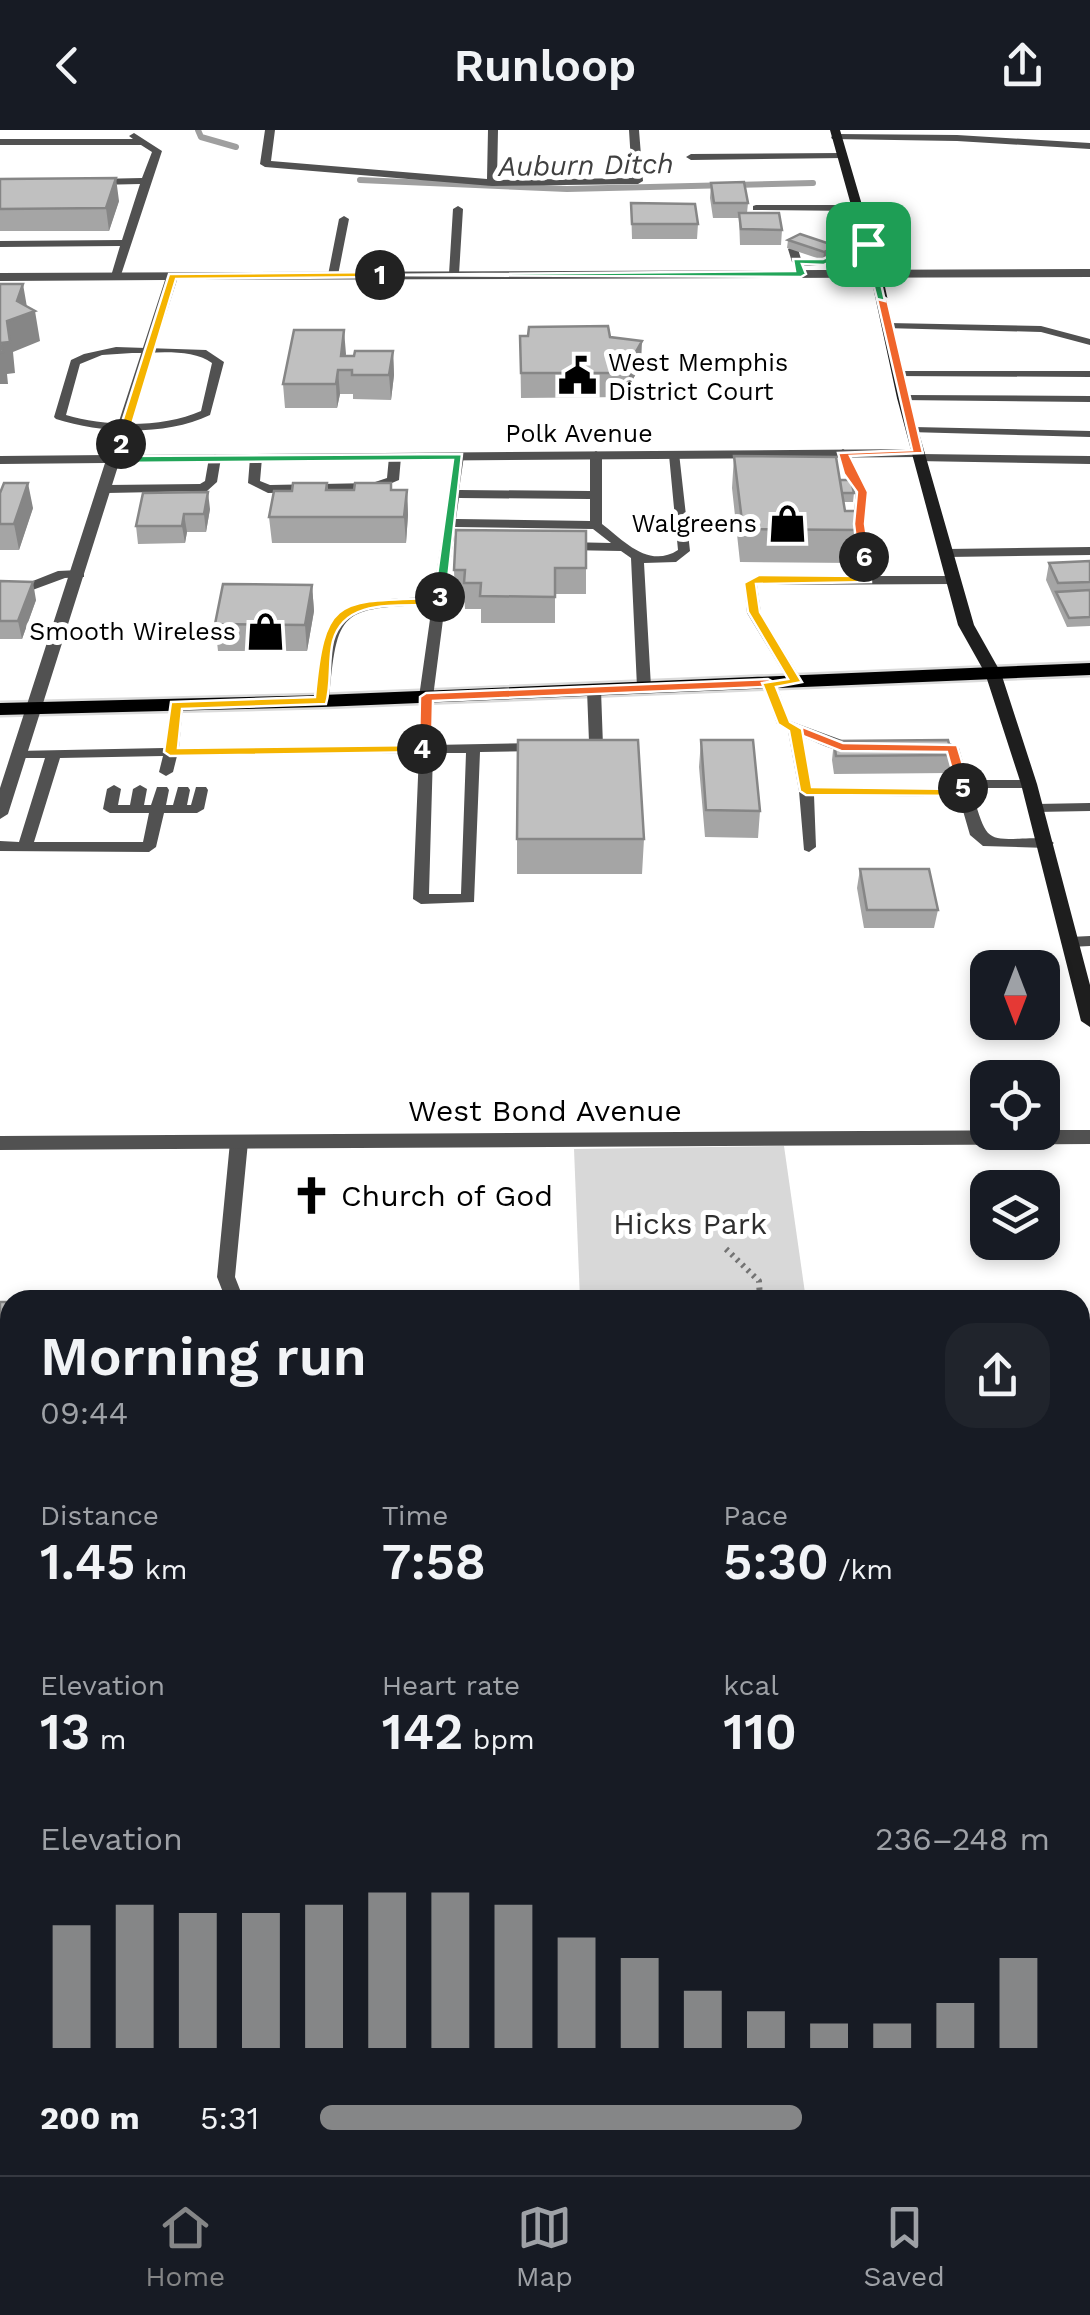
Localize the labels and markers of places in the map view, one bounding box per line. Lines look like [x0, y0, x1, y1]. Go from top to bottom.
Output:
pin [826, 202, 911, 287]
pin: 1 [355, 250, 405, 300]
place label: West Memphis District Court [608, 348, 788, 406]
public building icon: West Memphis District Court [557, 355, 599, 397]
pin: 2 [96, 419, 146, 469]
shop icon: Walgreens [766, 502, 808, 544]
place label: Walgreens [632, 509, 757, 538]
pin: 6 [839, 532, 889, 582]
pin: 3 [415, 572, 465, 622]
shop icon: Smooth Wireless [245, 610, 287, 652]
place label: Smooth Wireless [29, 617, 236, 646]
pin: 4 [397, 724, 447, 774]
pin: 5 [938, 763, 988, 813]
church icon: Church of God [290, 1174, 332, 1216]
place label: Church of God [341, 1178, 553, 1213]

